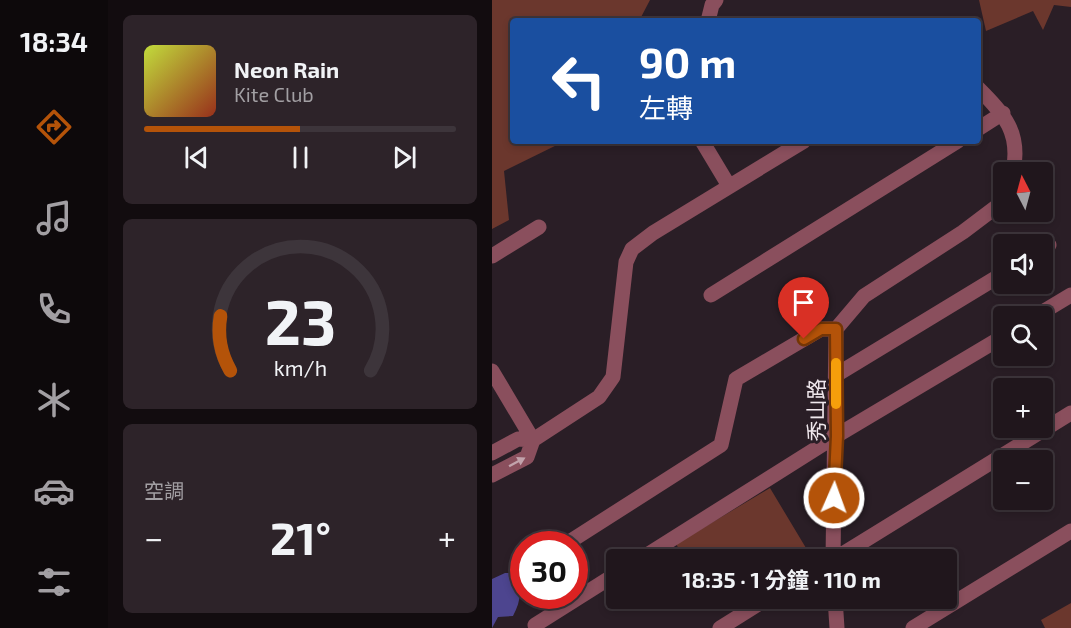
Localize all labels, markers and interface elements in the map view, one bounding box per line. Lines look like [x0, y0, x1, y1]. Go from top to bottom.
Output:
text: 18:34 [20, 25, 88, 57]
text: 90 m [639, 36, 736, 86]
icon: left [540, 42, 618, 120]
text: Neon Rain [234, 56, 339, 82]
text: Kite Club [234, 82, 314, 106]
text: 左轉 [639, 91, 693, 123]
icon: directions [33, 106, 75, 148]
icon: previous [180, 141, 213, 174]
icon: pause [284, 141, 317, 174]
icon: next [388, 141, 421, 174]
north arrow [993, 162, 1053, 222]
map controls [993, 162, 1053, 510]
icon: music [33, 197, 75, 239]
button: sound [993, 234, 1053, 294]
pin [778, 277, 829, 339]
text: 23 [264, 283, 336, 358]
icon: arrive [787, 286, 820, 319]
icon: phone [33, 288, 75, 330]
button: search [993, 306, 1053, 366]
text: km/h [273, 355, 327, 380]
button: + [993, 378, 1053, 438]
icon: climate [33, 379, 75, 421]
street label: 秀山路 [803, 379, 828, 442]
button: − [993, 450, 1053, 510]
one-way arrow [509, 457, 526, 466]
position arrow [802, 466, 866, 530]
icon: car [33, 470, 75, 512]
text: 空調 [144, 478, 184, 502]
text: 21° [270, 510, 331, 564]
text: − [144, 517, 163, 557]
text: + [438, 517, 456, 557]
speed limit sign: 30 [510, 531, 588, 609]
icon: filters [33, 561, 75, 603]
text: 18:35 · 1 分鐘 · 110 m [682, 566, 881, 592]

